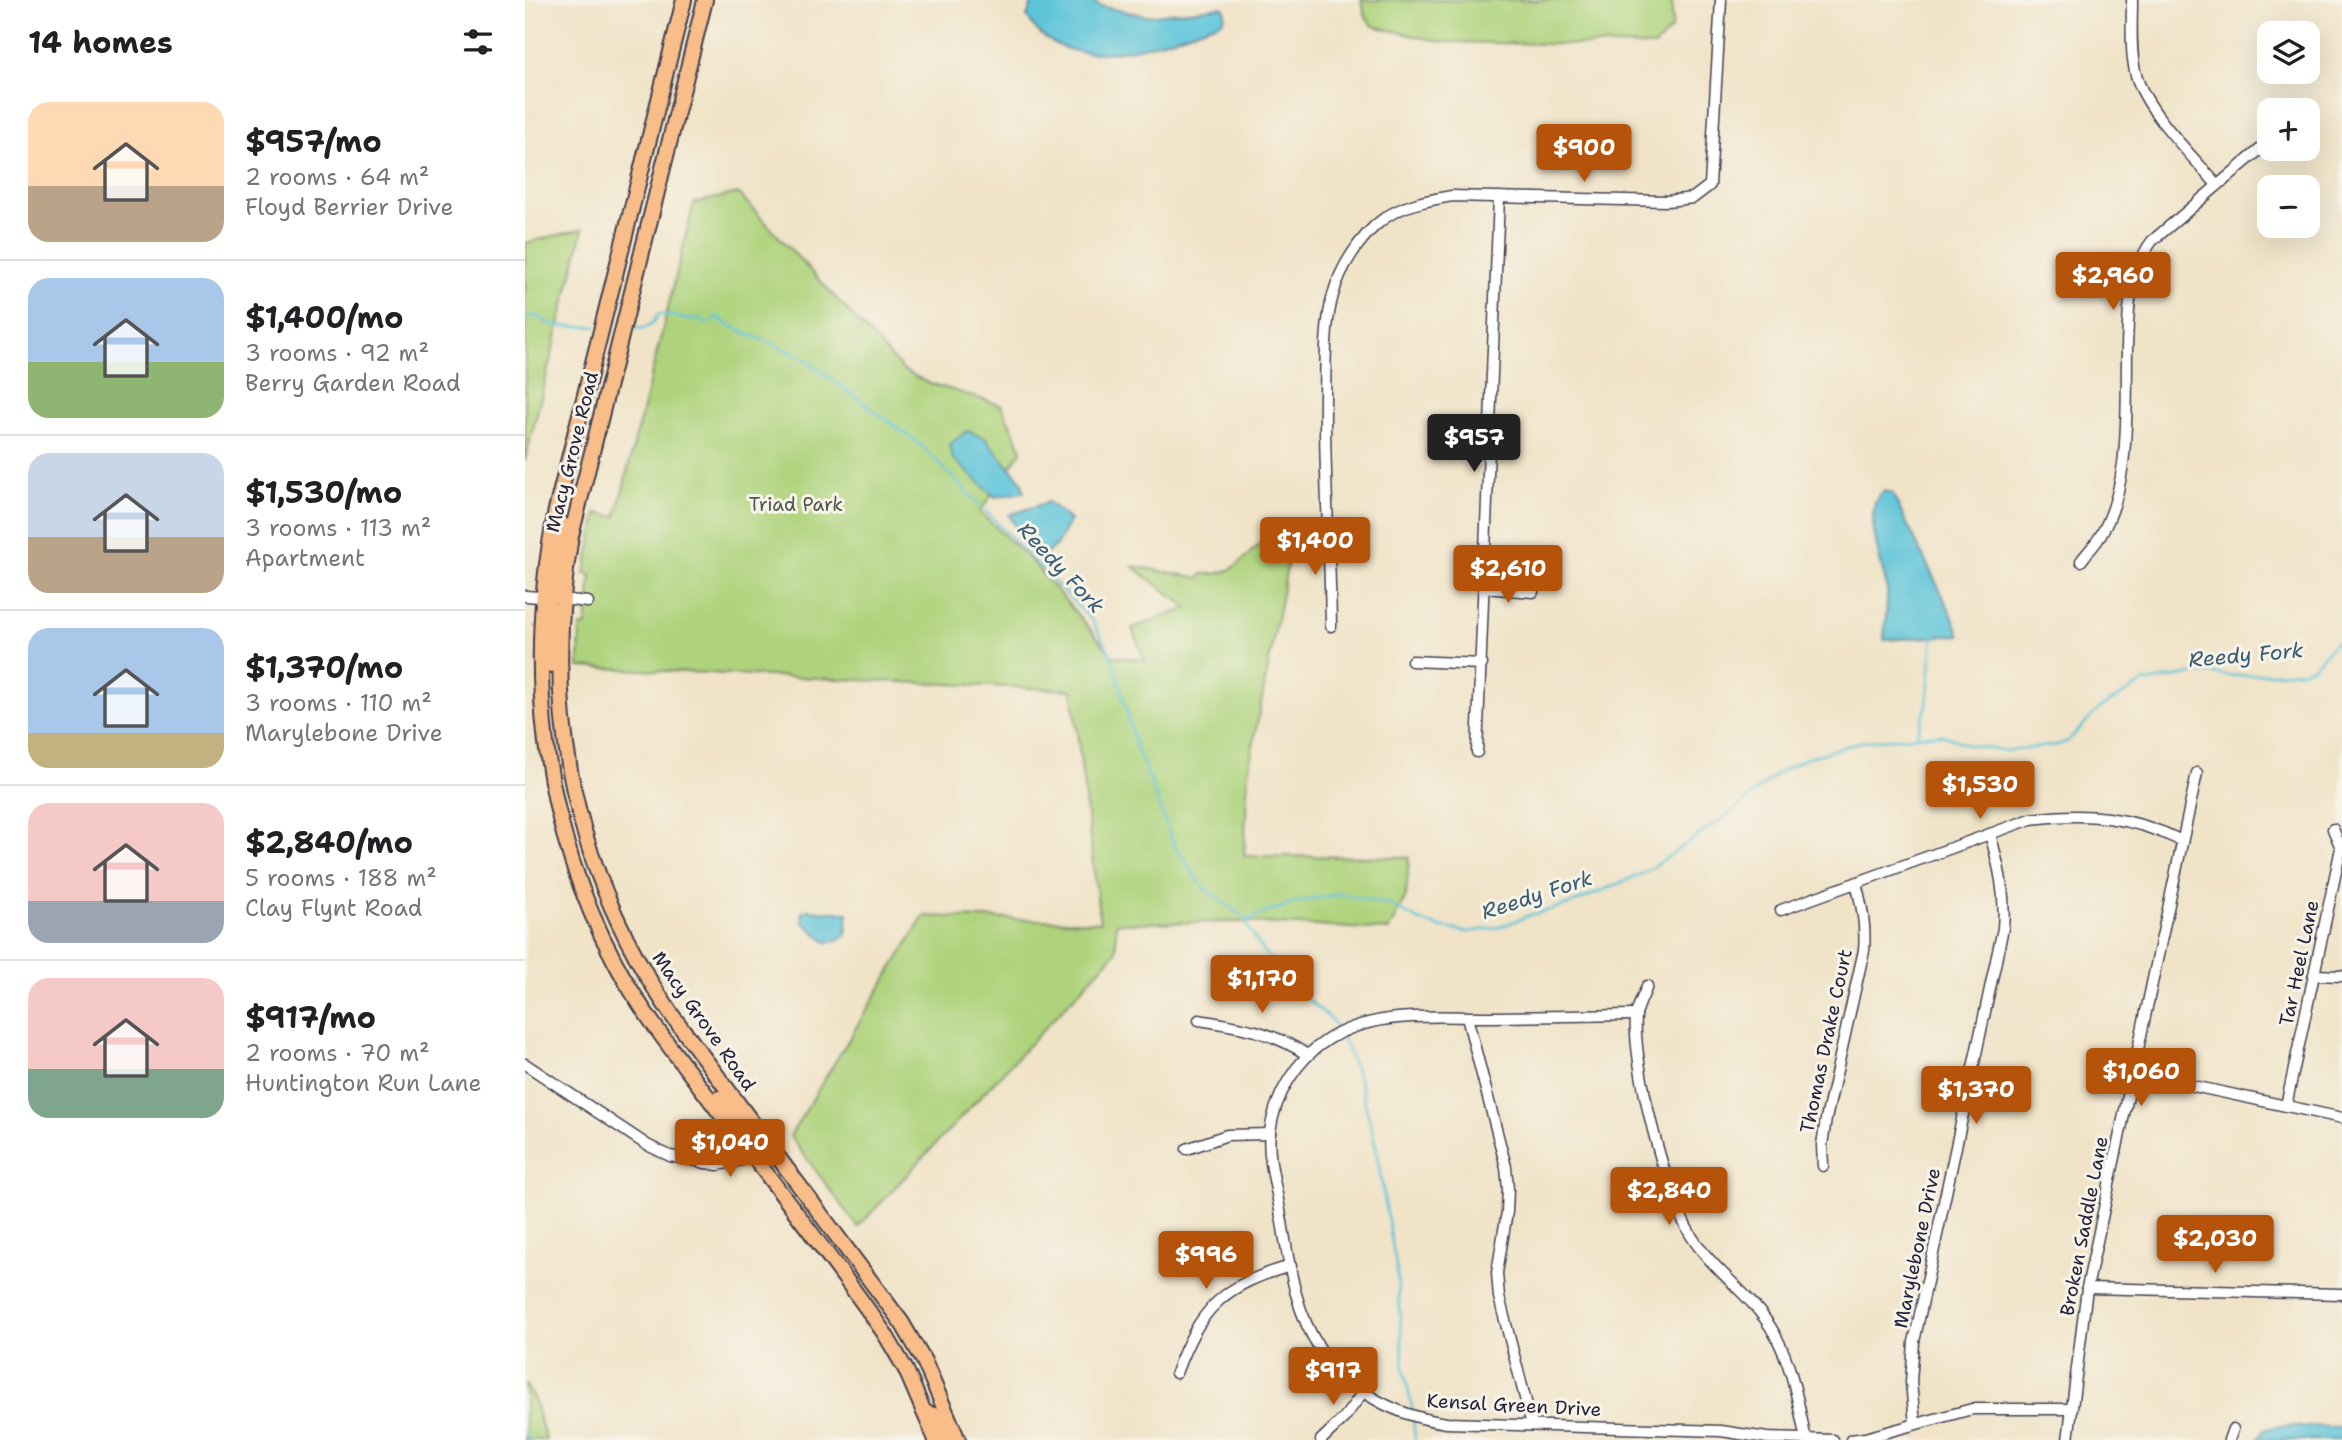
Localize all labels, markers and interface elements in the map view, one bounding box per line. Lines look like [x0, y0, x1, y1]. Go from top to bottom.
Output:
map controls [2257, 21, 2320, 238]
button: layers [2257, 21, 2320, 84]
text: 14 homes [28, 22, 173, 63]
icon: filters [459, 23, 497, 61]
button: + [2257, 98, 2320, 161]
text: $957/mo [245, 121, 382, 162]
pin: $900 [1543, 124, 1625, 184]
icon: home [84, 130, 168, 214]
text: $900 [1552, 132, 1616, 162]
text: 2 rooms · 64 m² [245, 162, 429, 192]
button: − [2257, 175, 2320, 238]
text: Floyd Berrier Drive [245, 192, 454, 222]
pin: $2,960 [2056, 252, 2170, 312]
text: $2,960 [2072, 260, 2154, 290]
text: $1,400/mo [245, 297, 403, 338]
icon: home [84, 306, 168, 390]
text: 3 rooms · 92 m² [245, 338, 429, 368]
text: Berry Garden Road [245, 368, 461, 398]
street label: Macy Grove Road [540, 369, 604, 535]
pin: $957 [1433, 414, 1515, 474]
text: $957 [1443, 422, 1505, 452]
text: $1,530/mo [245, 472, 402, 513]
icon: home [84, 481, 168, 565]
park label: Triad Park [749, 492, 843, 517]
text: 3 rooms · 113 m² [245, 513, 431, 543]
water label: Reedy Fork [1011, 516, 1111, 620]
pin: $1,400 [1258, 518, 1372, 577]
text: $1,400 [1276, 525, 1354, 555]
text: Apartment [245, 543, 365, 573]
pin: $2,610 [1451, 546, 1565, 605]
text: $2,610 [1469, 553, 1547, 583]
water label: Reedy Fork [2187, 636, 2305, 674]
text: $1,370/mo [245, 647, 403, 688]
icon: home [84, 656, 168, 740]
text: 3 rooms · 110 m² [245, 688, 432, 718]
text: Marylebone Drive [245, 718, 443, 748]
pin: $1,530 [1923, 762, 2037, 821]
text: $1,530 [1942, 769, 2018, 799]
text: $2,840/mo [245, 822, 413, 863]
icon: home [84, 831, 168, 915]
text: 5 rooms · 188 m² [245, 863, 437, 893]
water label: Reedy Fork [1478, 864, 1596, 926]
text: Clay Flynt Road [245, 893, 422, 923]
street label: Tar Heel Lane [2273, 898, 2325, 1028]
street label: Macy Grove Road [646, 946, 762, 1096]
street label: Thomas Drake Court [1794, 947, 1858, 1135]
pin: $1,170 [1205, 956, 1319, 1015]
text: $1,170 [1227, 963, 1297, 993]
text: $917/mo [245, 997, 376, 1038]
icon: home [84, 1006, 168, 1090]
text: 2 rooms · 70 m² [245, 1038, 430, 1068]
pin: $1,060 [2084, 1048, 2198, 1108]
text: $1,060 [2102, 1056, 2180, 1086]
pin: $1,370 [1919, 1066, 2033, 1126]
text: Huntington Run Lane [245, 1068, 482, 1098]
text: $1,370 [1937, 1074, 2015, 1104]
pin: $1,040 [673, 1120, 787, 1179]
text: $1,040 [691, 1127, 769, 1157]
street label: Broken Saddle Lane [2054, 1134, 2114, 1318]
street label: Marylebone Drive [1888, 1166, 1946, 1330]
pin: $2,840 [1612, 1168, 1726, 1227]
text: $2,840 [1626, 1175, 1712, 1205]
pin: $2,030 [2158, 1216, 2272, 1275]
text: $2,030 [2173, 1223, 2257, 1253]
pin: $996 [1165, 1232, 1247, 1291]
text: $996 [1175, 1239, 1237, 1269]
pin: $917 [1292, 1348, 1374, 1407]
text: $917 [1305, 1355, 1361, 1385]
street label: Kensal Green Drive [1426, 1388, 1602, 1422]

